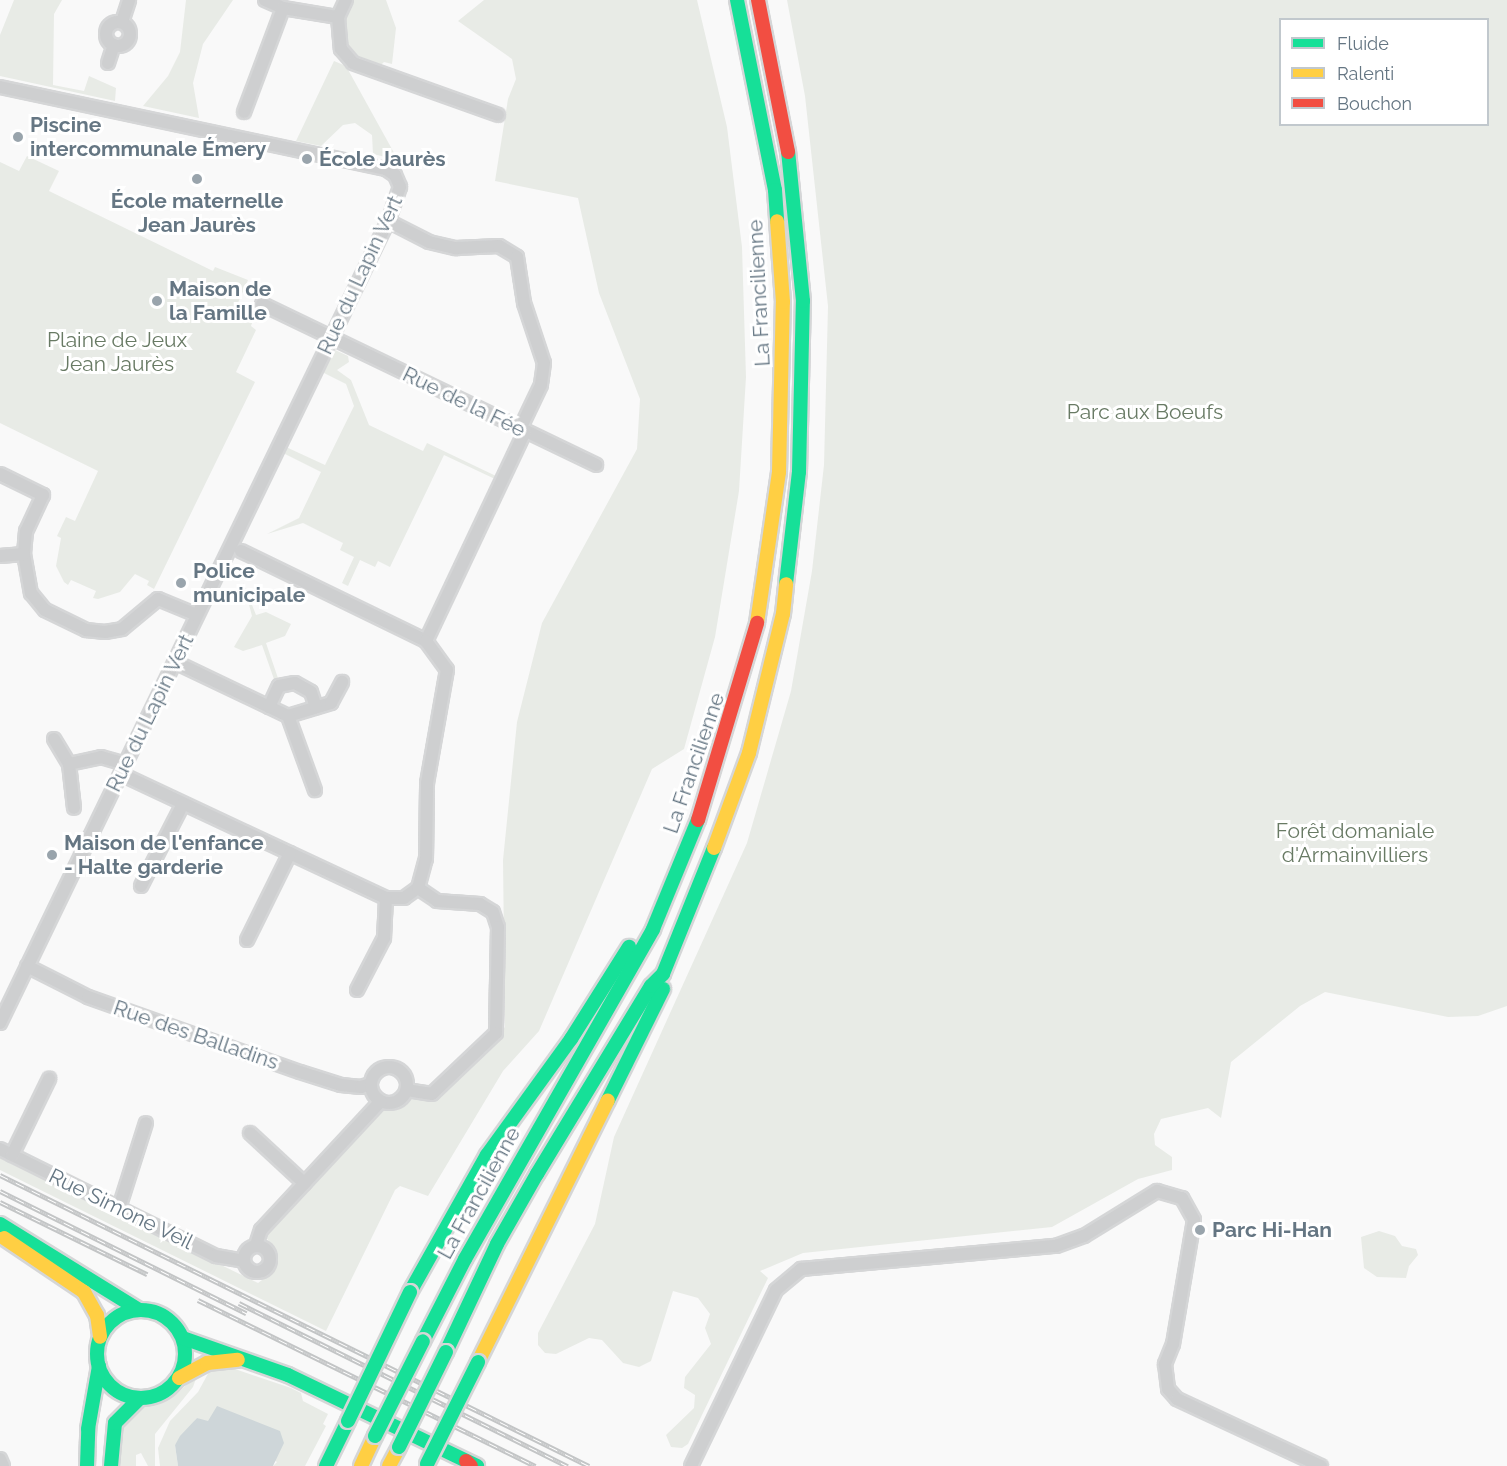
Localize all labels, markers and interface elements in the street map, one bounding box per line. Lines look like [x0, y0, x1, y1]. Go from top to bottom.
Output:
legend [1279, 18, 1489, 126]
text: Fluide [1337, 33, 1389, 54]
text: Ralenti [1337, 63, 1394, 84]
text: Bouchon [1337, 93, 1412, 114]
place label: Piscine intercommunale Émery [30, 112, 266, 162]
marker: Piscine intercommunale Émery [11, 130, 25, 144]
place label: École Jaurès [319, 146, 446, 172]
marker: École Jaurès [300, 152, 314, 166]
marker: École maternelle Jean Jaurès [190, 172, 204, 186]
place label: École maternelle Jean Jaurès [111, 188, 283, 238]
street label: Rue du Lapin Vert [312, 191, 408, 359]
street label: La Francilienne [743, 219, 775, 367]
place label: Maison de la Famille [169, 276, 271, 326]
marker: Maison de la Famille [150, 294, 164, 308]
park label: Plaine de Jeux Jean Jaurès [47, 327, 187, 377]
street label: Rue de la Fée [399, 361, 529, 443]
park label: Parc aux Boeufs [1067, 399, 1223, 425]
place label: Police municipale [193, 558, 305, 608]
marker: Police municipale [174, 576, 188, 590]
street label: Rue du Lapin Vert [101, 630, 199, 796]
street label: La Francilienne [658, 689, 730, 837]
park label: Forêt domaniale d'Armainvilliers [1276, 818, 1434, 868]
place label: Maison de l'enfance - Halte garderie [64, 830, 264, 880]
marker: Maison de l'enfance - Halte garderie [45, 848, 59, 862]
street label: Rue des Balladins [110, 995, 282, 1075]
street label: La Francilienne [432, 1123, 526, 1263]
street label: Rue Simone Veil [44, 1163, 198, 1255]
place label: Parc Hi-Han [1212, 1217, 1332, 1243]
marker: Parc Hi-Han [1193, 1223, 1207, 1237]

